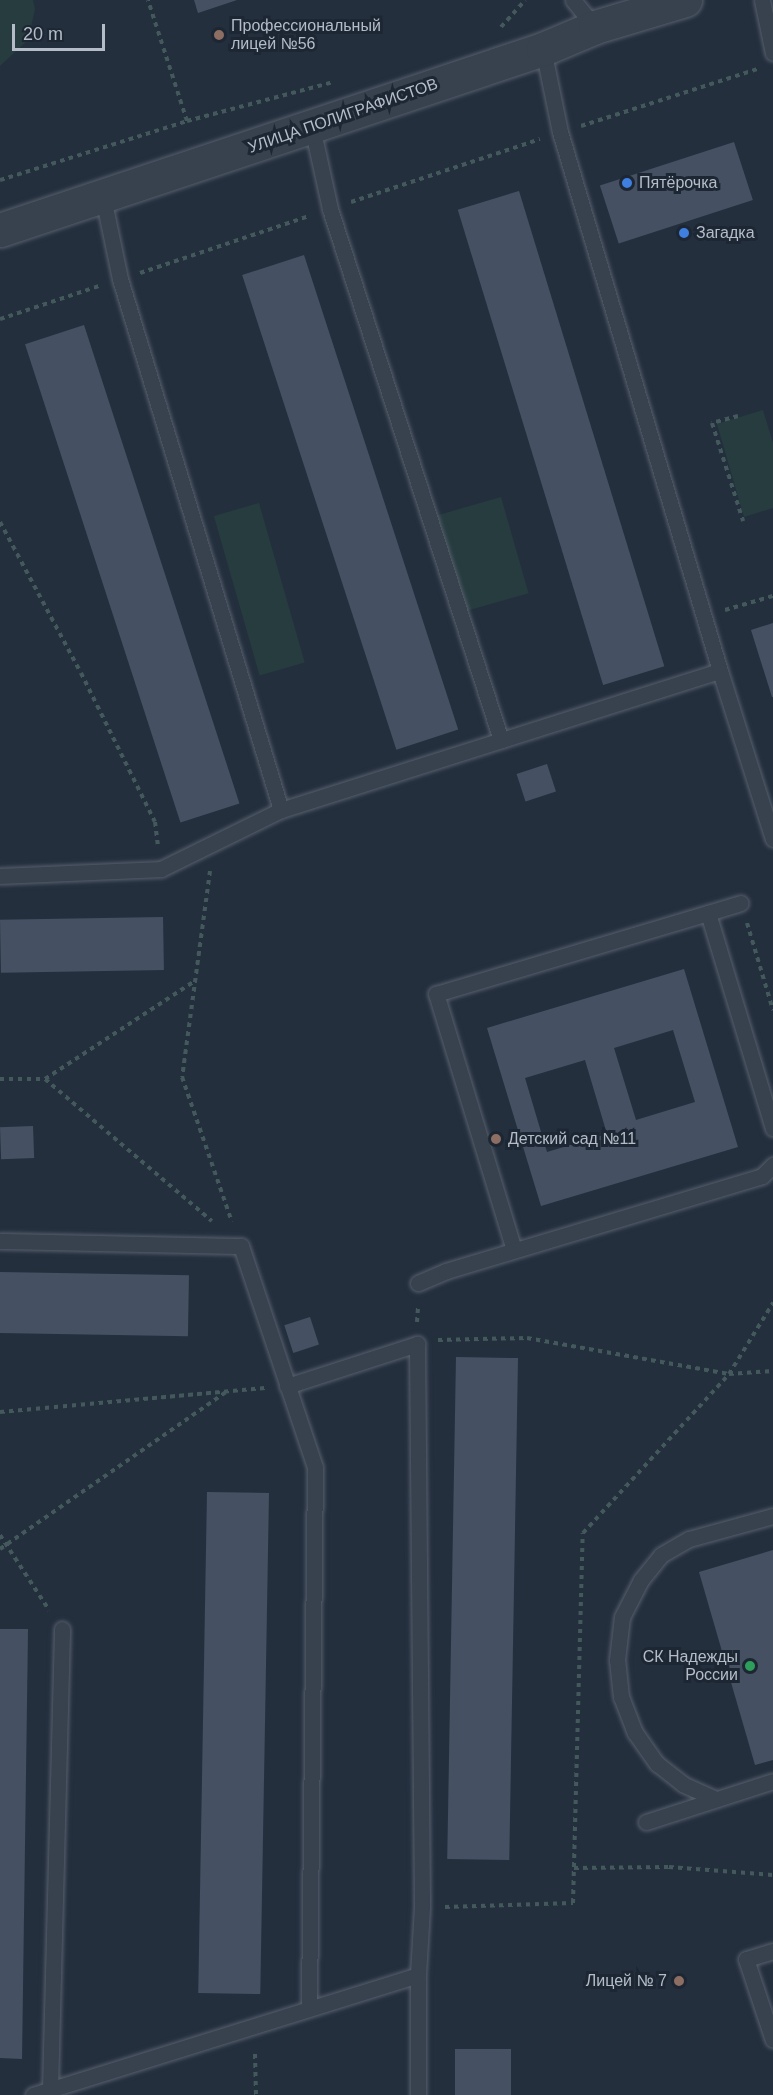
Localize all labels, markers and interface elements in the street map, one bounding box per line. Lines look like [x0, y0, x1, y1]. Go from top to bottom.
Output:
scale bar [15, 12, 108, 50]
place label: Профессиональный лицей №56 [231, 16, 381, 54]
text: 20 m [23, 24, 63, 44]
marker: Профессиональный лицей №56 [212, 28, 226, 42]
street label: УЛИЦА ПОЛИГРАФИСТОВ [246, 74, 440, 158]
place label: Пятёрочка [639, 173, 717, 193]
marker: Пятёрочка [620, 176, 634, 190]
place label: Загадка [696, 223, 755, 243]
marker: Загадка [677, 226, 691, 240]
place label: Детский сад №11 [508, 1129, 636, 1149]
marker: Детский сад №11 [489, 1132, 503, 1146]
place label: СК Надежды России [643, 1647, 738, 1685]
marker: СК Надежды России [743, 1659, 757, 1673]
place label: Лицей № 7 [586, 1971, 667, 1991]
marker: Лицей № 7 [672, 1974, 686, 1988]

